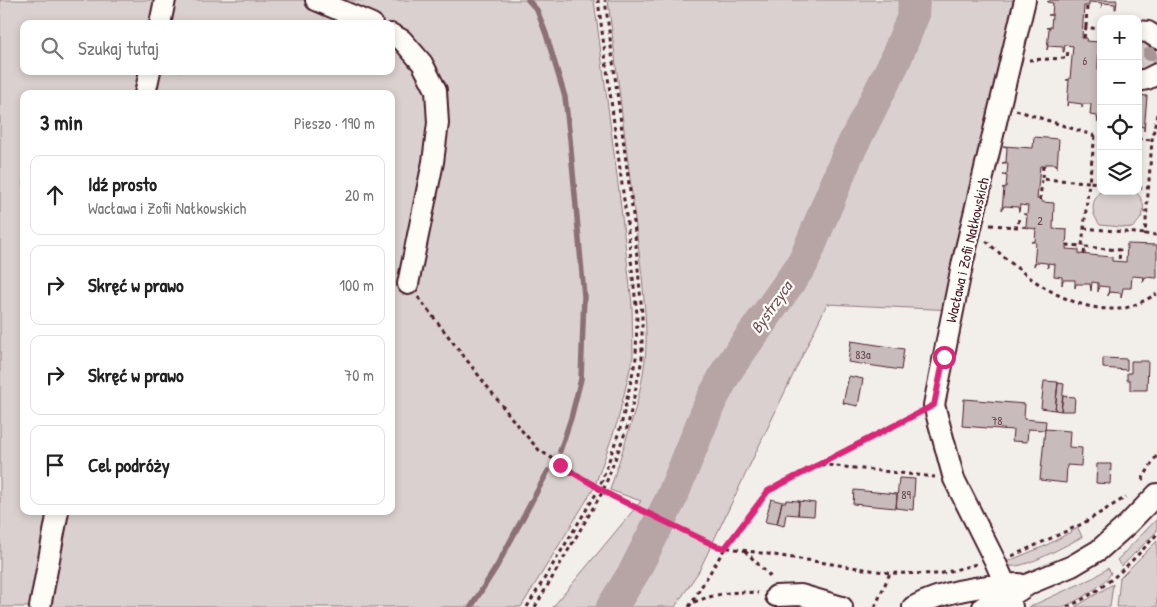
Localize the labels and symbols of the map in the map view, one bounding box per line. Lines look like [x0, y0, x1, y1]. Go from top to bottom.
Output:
house number: 6 [1083, 52, 1088, 69]
street label: Wacława i Zofii Nałkowskich [940, 175, 994, 325]
house number: 2 [1037, 212, 1043, 229]
water label: Bystrzyca [745, 275, 798, 337]
house number: 83a [855, 346, 871, 363]
route start [933, 346, 956, 369]
house number: 78 [991, 412, 1003, 429]
route end [549, 454, 572, 477]
house number: 89 [901, 486, 911, 503]

